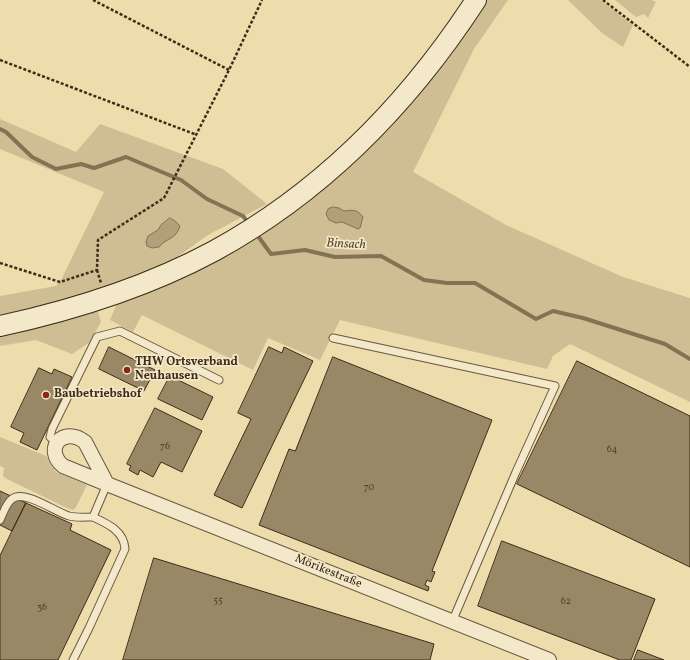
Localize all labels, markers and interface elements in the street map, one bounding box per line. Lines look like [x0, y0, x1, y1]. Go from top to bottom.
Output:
water label: Binsach [326, 236, 366, 254]
place label: THW Ortsverband Neuhausen [135, 356, 238, 384]
marker: THW Ortsverband Neuhausen [122, 365, 132, 375]
place label: Baubetriebshof [54, 388, 142, 402]
marker: Baubetriebshof [41, 390, 51, 400]
house number: 76 [160, 441, 170, 453]
house number: 64 [607, 444, 617, 456]
house number: 70 [364, 482, 374, 494]
street label: Mörikestraße [292, 552, 364, 592]
house number: 55 [213, 595, 223, 607]
house number: 62 [561, 596, 571, 608]
house number: 36 [37, 602, 47, 614]

